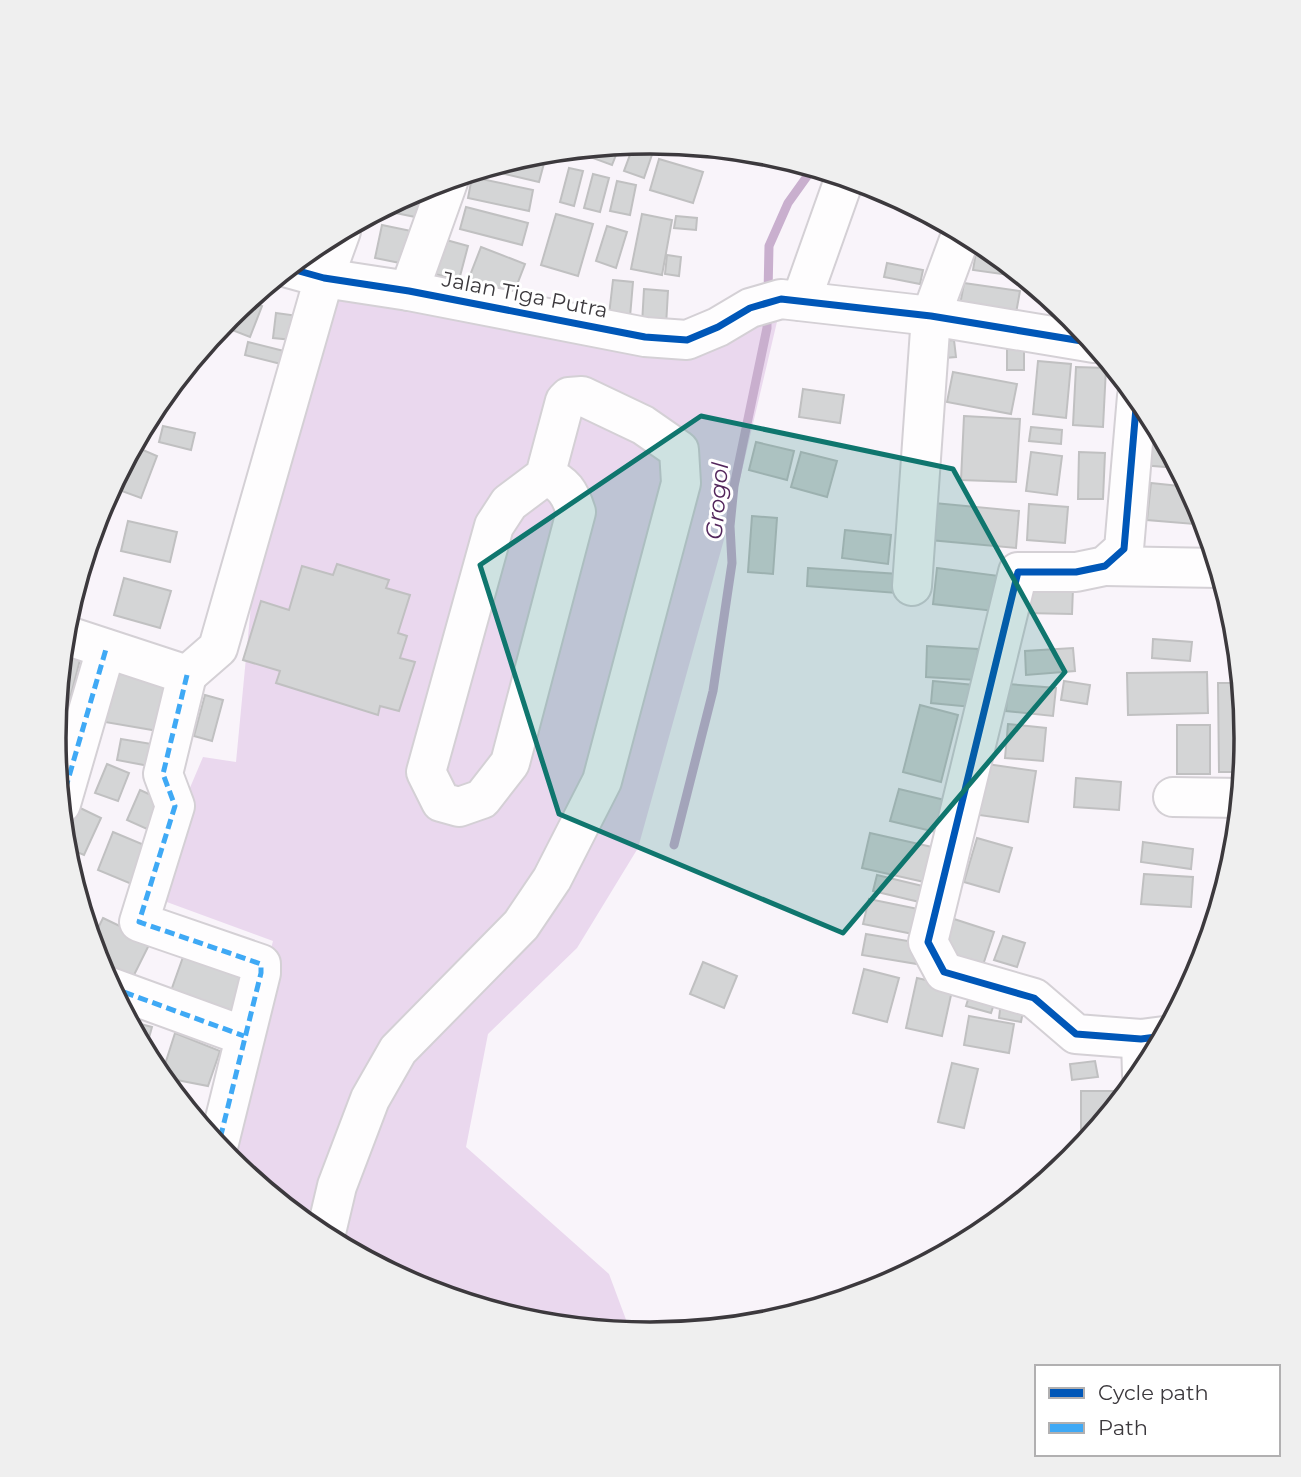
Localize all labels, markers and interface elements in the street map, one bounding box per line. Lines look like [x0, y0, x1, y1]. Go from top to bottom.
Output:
street label: Jalan Tiga Putra [439, 266, 610, 323]
water label: Grogol [700, 460, 734, 541]
legend [1035, 1365, 1280, 1456]
text: Cycle path [1098, 1380, 1209, 1405]
text: Path [1098, 1415, 1148, 1440]

